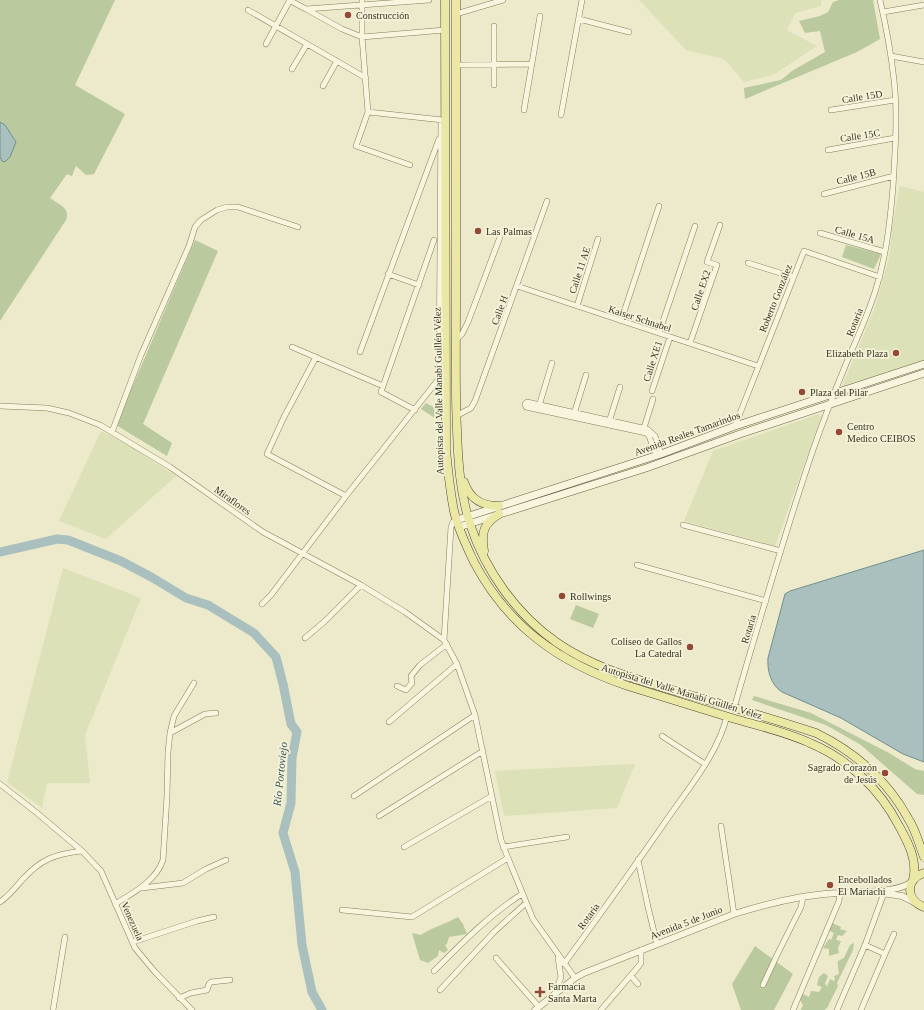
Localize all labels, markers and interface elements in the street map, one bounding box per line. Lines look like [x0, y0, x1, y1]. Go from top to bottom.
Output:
marker: Construcción [343, 10, 353, 20]
place label: Construcción [356, 10, 409, 21]
street label: Calle 15D [841, 88, 883, 105]
street label: Calle 15C [839, 127, 881, 144]
street label: Calle 15B [835, 166, 877, 187]
street label: Calle 15A [834, 224, 877, 246]
marker: Las Palmas [473, 226, 483, 236]
place label: Las Palmas [486, 226, 532, 237]
street label: Calle 11 AE [567, 245, 592, 295]
street label: Roberto González [757, 262, 794, 334]
street label: Calle EX2 [688, 269, 712, 312]
street label: Calle H [489, 294, 510, 327]
street label: Kaiser Schnabel [607, 303, 673, 334]
street label: Rotaria [844, 306, 865, 338]
street label: Autopista del Valle Manabí Guillén Vélez [432, 307, 445, 475]
street label: Calle XE1 [641, 340, 664, 383]
place label: Elizabeth Plaza [826, 348, 889, 359]
marker: Elizabeth Plaza [891, 348, 901, 358]
marker: Plaza del Pilar [797, 387, 807, 397]
place label: Plaza del Pilar [810, 387, 868, 398]
street label: Avenida Reales Tamarindos [633, 409, 742, 458]
place label: Centro Medico CEIBOS [847, 421, 916, 444]
marker: Centro Medico CEIBOS [834, 427, 844, 437]
street label: Miraflores [212, 484, 253, 517]
marker: Rollwings [557, 591, 567, 601]
place label: Rollwings [570, 591, 611, 602]
street label: Rotaria [739, 613, 758, 645]
place label: Coliseo de Gallos La Catedral [611, 636, 682, 659]
marker: Coliseo de Gallos La Catedral [685, 642, 695, 652]
street label: Autopista del Valle Manabí Guillén Vélez [600, 662, 764, 721]
water label: Río Portoviejo [271, 741, 289, 808]
place label: Sagrado Corazón de Jesús [808, 762, 877, 785]
marker: Sagrado Corazón de Jesús [880, 768, 890, 778]
place label: Encebollados El Mariachi [838, 874, 892, 897]
marker: Encebollados El Mariachi [825, 880, 835, 890]
street label: Venezuela [119, 900, 146, 943]
street label: Rotaria [575, 901, 602, 931]
street label: Avenida 5 de Junio [648, 904, 724, 941]
place label: Farmacia Santa Marta [548, 981, 597, 1004]
marker: Farmacia Santa Marta [535, 987, 545, 997]

